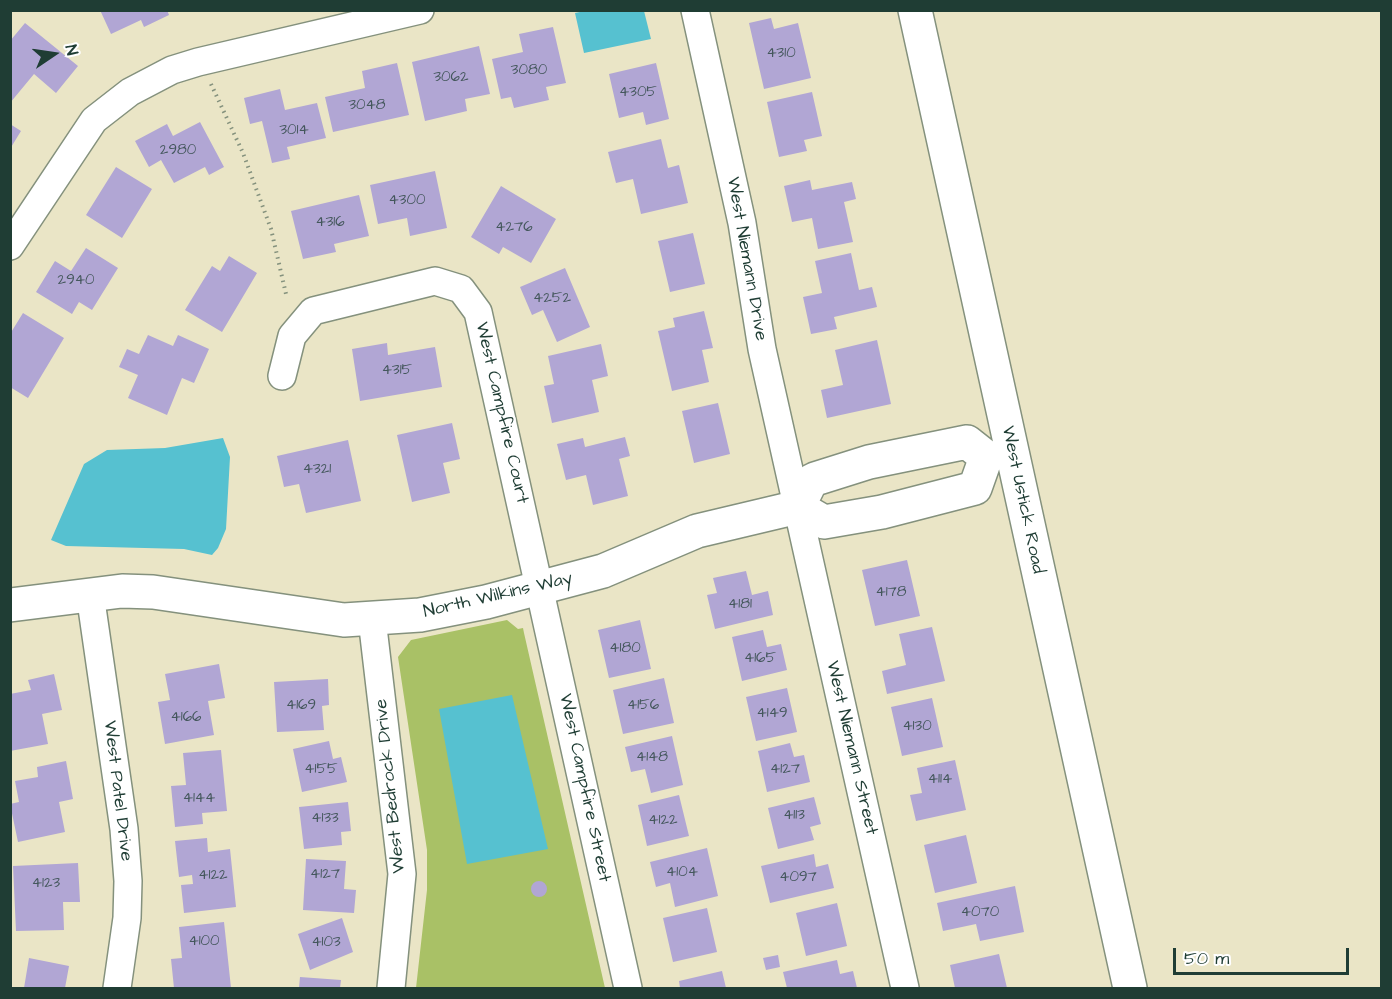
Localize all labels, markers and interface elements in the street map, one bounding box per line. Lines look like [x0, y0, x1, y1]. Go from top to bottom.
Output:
north arrow [24, 24, 84, 84]
text: N [60, 43, 83, 57]
house number: 4310 [766, 45, 796, 63]
house number: 3080 [511, 62, 547, 80]
house number: 3062 [433, 69, 469, 87]
house number: 4305 [619, 84, 657, 102]
house number: 3048 [348, 97, 386, 115]
house number: 3014 [279, 122, 309, 140]
house number: 2980 [160, 142, 196, 160]
street label: West Niemann Drive [721, 176, 771, 342]
house number: 4300 [389, 192, 425, 210]
house number: 4316 [315, 214, 345, 232]
house number: 4276 [495, 219, 533, 237]
house number: 2940 [58, 272, 94, 290]
house number: 4252 [533, 290, 571, 308]
street label: West Campfire Court [470, 320, 532, 506]
house number: 4315 [382, 362, 412, 380]
street label: West Ustick Road [996, 424, 1048, 576]
house number: 4321 [303, 461, 331, 479]
street label: North Wilkins Way [421, 568, 575, 624]
house number: 4178 [875, 584, 907, 602]
house number: 4181 [728, 596, 752, 614]
house number: 4180 [609, 640, 641, 658]
house number: 4165 [744, 650, 776, 668]
street label: West Niemann Street [820, 659, 882, 837]
street label: West Campfire Street [553, 692, 615, 884]
house number: 4169 [286, 697, 316, 715]
house number: 4156 [627, 697, 659, 715]
street label: West Bedrock Drive [371, 698, 411, 874]
house number: 4149 [757, 705, 787, 723]
house number: 4166 [171, 709, 201, 727]
house number: 4130 [902, 718, 932, 736]
street label: West Patel Drive [98, 720, 136, 862]
house number: 4148 [636, 749, 668, 767]
house number: 4155 [304, 761, 338, 779]
house number: 4127 [770, 761, 800, 779]
house number: 4114 [928, 771, 952, 789]
house number: 4144 [183, 790, 215, 808]
house number: 4113 [783, 807, 805, 825]
house number: 4133 [311, 810, 339, 828]
house number: 4122 [648, 812, 678, 830]
house number: 4104 [666, 864, 698, 882]
house number: 4127 [310, 866, 340, 884]
house number: 4122 [198, 867, 228, 885]
house number: 4097 [779, 869, 817, 887]
house number: 4123 [32, 875, 60, 893]
house number: 4070 [961, 904, 999, 922]
house number: 4100 [188, 933, 220, 951]
house number: 4103 [311, 934, 341, 952]
scale bar [1176, 936, 1352, 974]
text: 50 m [1184, 946, 1229, 971]

